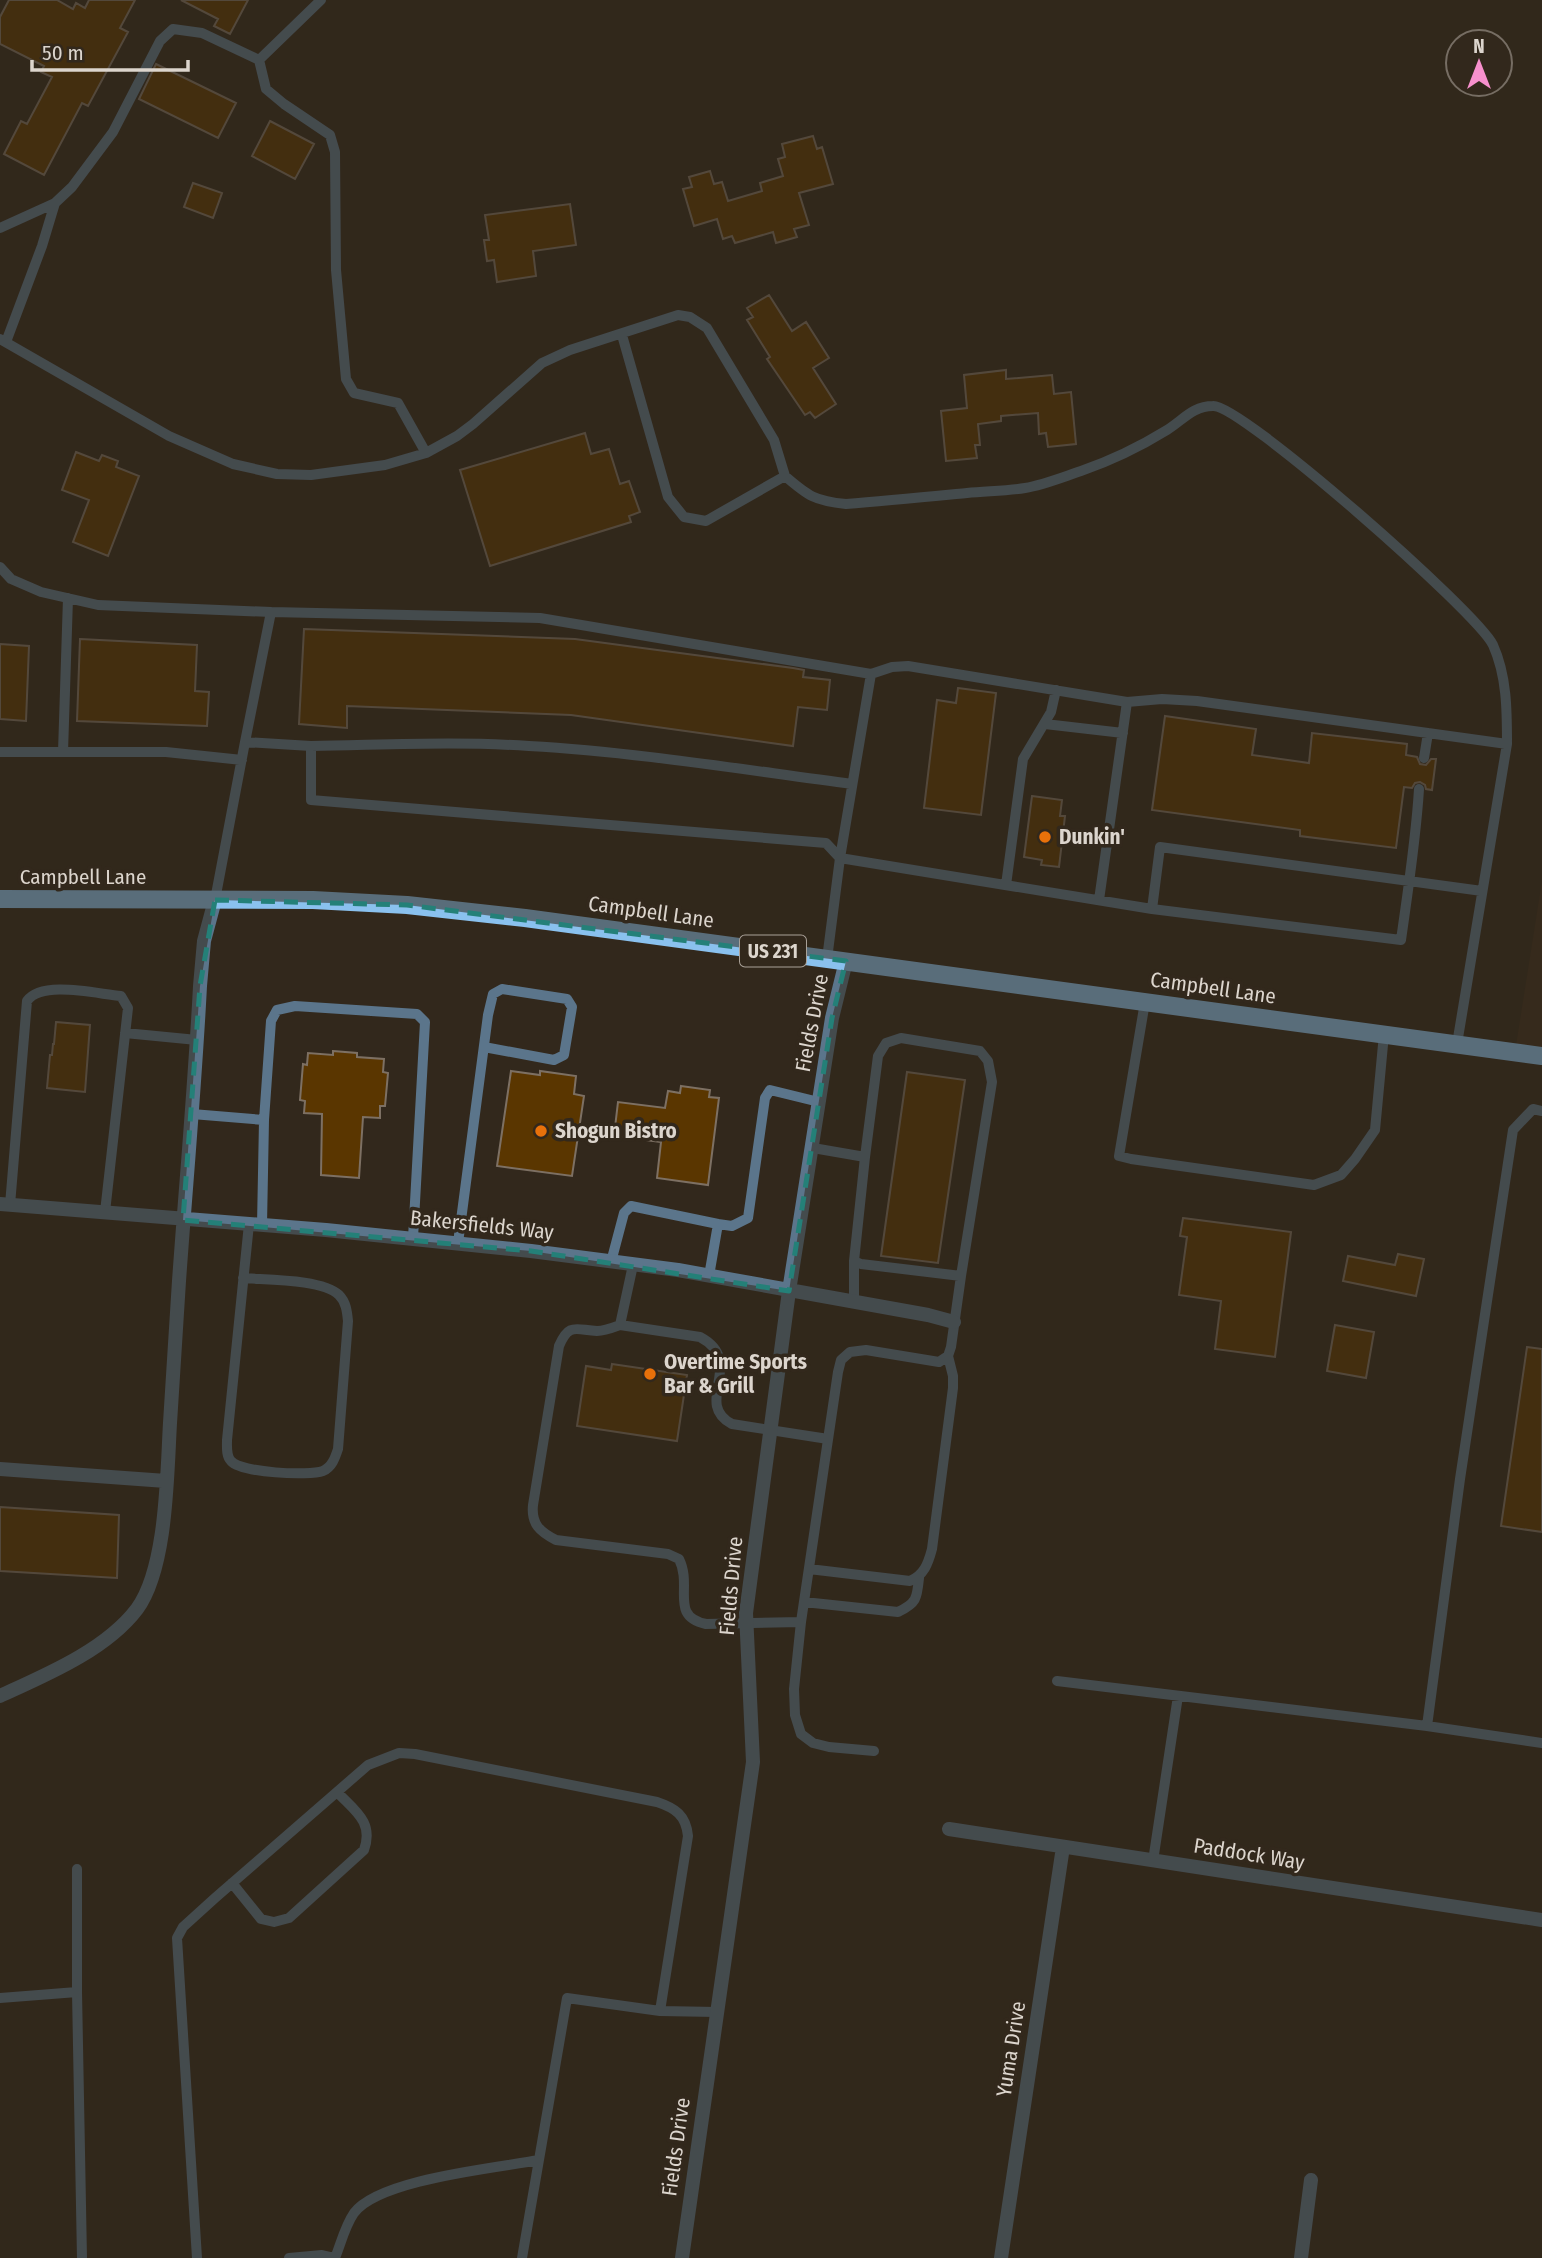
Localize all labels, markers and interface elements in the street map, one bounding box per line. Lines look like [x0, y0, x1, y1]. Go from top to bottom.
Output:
scale bar [32, 28, 187, 72]
north arrow [1444, 28, 1514, 98]
text: N [1473, 35, 1485, 58]
text: 50 m [42, 40, 84, 66]
place label: Dunkin' [1059, 824, 1125, 850]
marker: Dunkin' [1037, 829, 1053, 845]
street label: Campbell Lane [20, 864, 146, 890]
street label: Campbell Lane [587, 890, 715, 934]
road number: US 231 [740, 936, 806, 967]
street label: Campbell Lane [1149, 966, 1277, 1010]
street label: Fields Drive [790, 972, 834, 1074]
place label: Shogun Bistro [555, 1118, 677, 1144]
marker: Shogun Bistro [533, 1123, 549, 1139]
street label: Bakersfields Way [409, 1205, 556, 1246]
place label: Overtime Sports Bar & Grill [664, 1349, 807, 1399]
marker: Overtime Sports Bar & Grill [642, 1366, 658, 1382]
street label: Fields Drive [714, 1535, 748, 1637]
street label: Paddock Way [1192, 1832, 1307, 1876]
street label: Yuma Drive [991, 1999, 1031, 2099]
street label: Fields Drive [656, 2096, 696, 2198]

